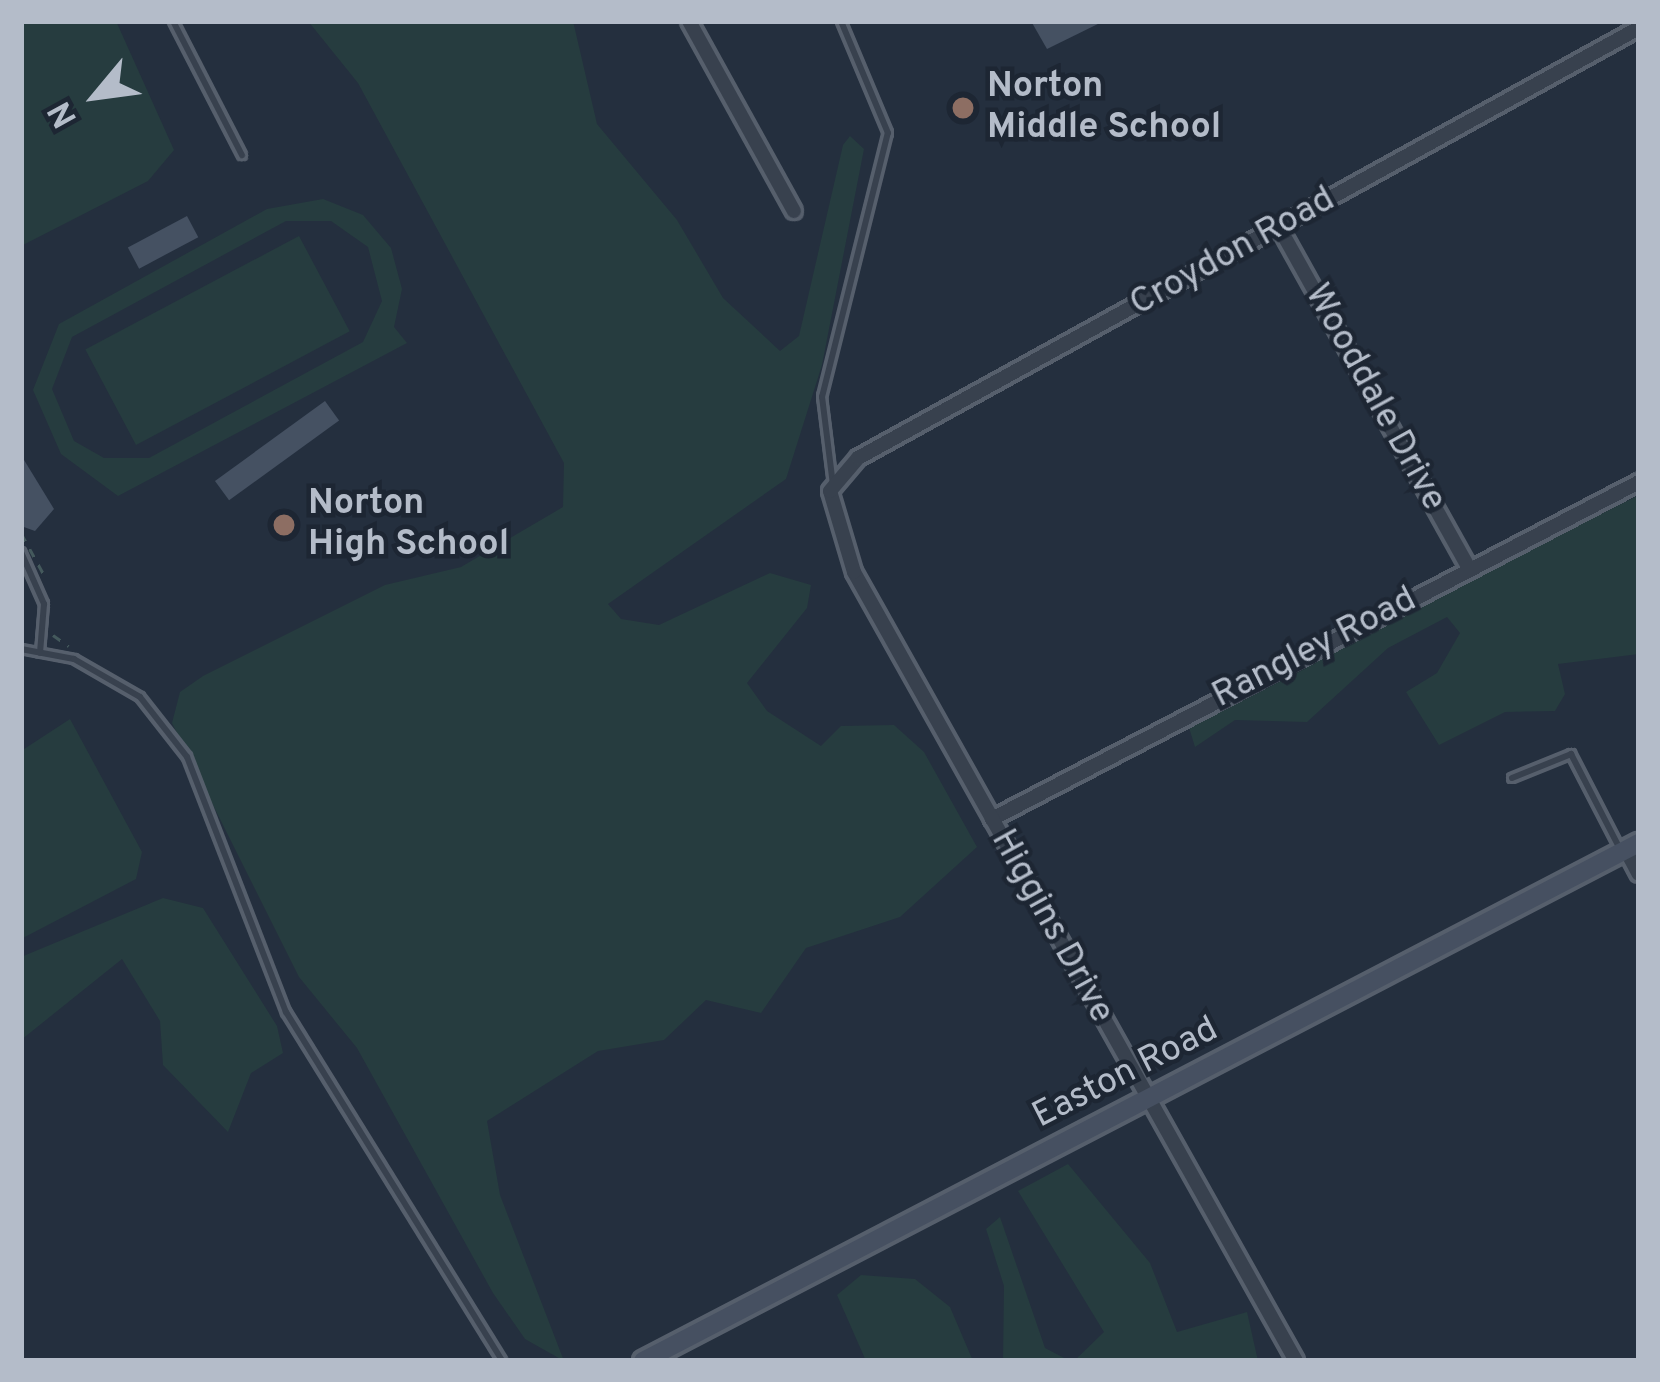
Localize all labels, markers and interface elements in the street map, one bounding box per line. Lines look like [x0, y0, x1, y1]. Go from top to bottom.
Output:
north arrow [36, 36, 156, 156]
place label: Norton Middle School [987, 65, 1221, 150]
text: N [40, 93, 89, 134]
marker: Norton Middle School [950, 95, 976, 121]
street label: Croydon Road [1123, 179, 1343, 327]
street label: Wooddale Drive [1294, 277, 1454, 519]
place label: Norton High School [308, 482, 509, 567]
marker: Norton High School [271, 512, 297, 538]
street label: Rangley Road [1206, 579, 1424, 719]
street label: Higgins Drive [980, 823, 1122, 1031]
street label: Easton Road [1026, 1009, 1226, 1139]

